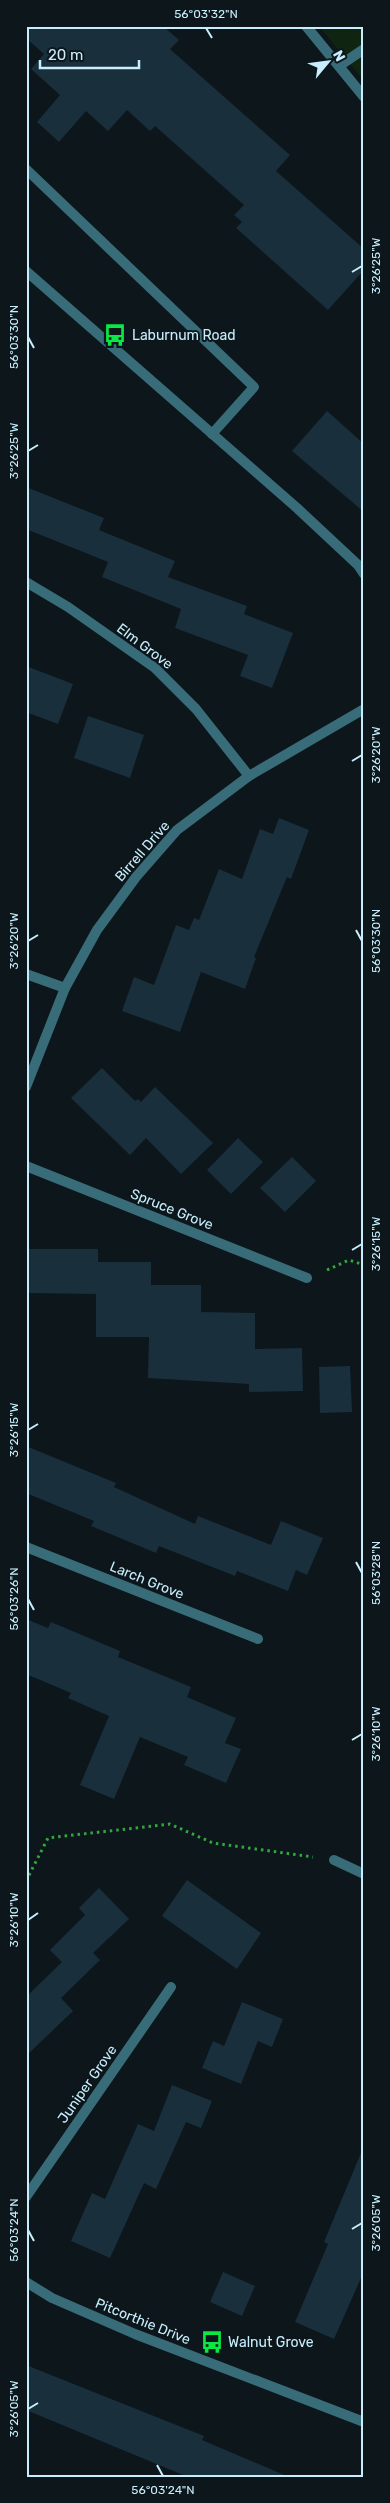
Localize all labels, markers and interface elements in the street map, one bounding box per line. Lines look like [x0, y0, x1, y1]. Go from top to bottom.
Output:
text: 56°03'32"N [174, 7, 238, 21]
scale bar [40, 38, 139, 70]
north arrow [302, 38, 352, 88]
text: 20 m [48, 46, 83, 64]
text: N [329, 47, 349, 64]
text: 3°26'25"W [369, 237, 383, 294]
text: 56°03'30"N [7, 305, 21, 369]
bus stop icon: Laburnum Road [102, 322, 128, 348]
place label: Laburnum Road [132, 327, 236, 344]
text: 3°26'25"W [7, 422, 21, 479]
street label: Elm Grove [113, 620, 176, 673]
text: 3°26'20"W [369, 726, 383, 784]
street label: Birrell Drive [111, 817, 173, 885]
text: 56°03'30"N [369, 909, 383, 973]
text: 3°26'20"W [7, 912, 21, 970]
street label: Spruce Grove [128, 1185, 216, 1234]
text: 3°26'15"W [369, 1216, 383, 1271]
text: 3°26'15"W [7, 1402, 21, 1457]
text: 56°03'28"N [369, 1541, 383, 1605]
street label: Larch Grove [107, 1558, 186, 1603]
text: 56°03'26"N [7, 1567, 21, 1631]
text: 3°26'10"W [369, 1706, 383, 1762]
text: 3°26'10"W [7, 1892, 21, 1948]
street label: Juniper Grove [54, 2042, 121, 2127]
text: 3°26'05"W [369, 2194, 383, 2252]
text: 56°03'24"N [7, 2198, 21, 2262]
street label: Pitcorthie Drive [93, 2295, 193, 2348]
bus stop icon: Walnut Grove [199, 2329, 225, 2355]
place label: Walnut Grove [228, 2334, 314, 2351]
text: 3°26'05"W [7, 2380, 21, 2438]
text: 56°03'24"N [131, 2483, 195, 2497]

